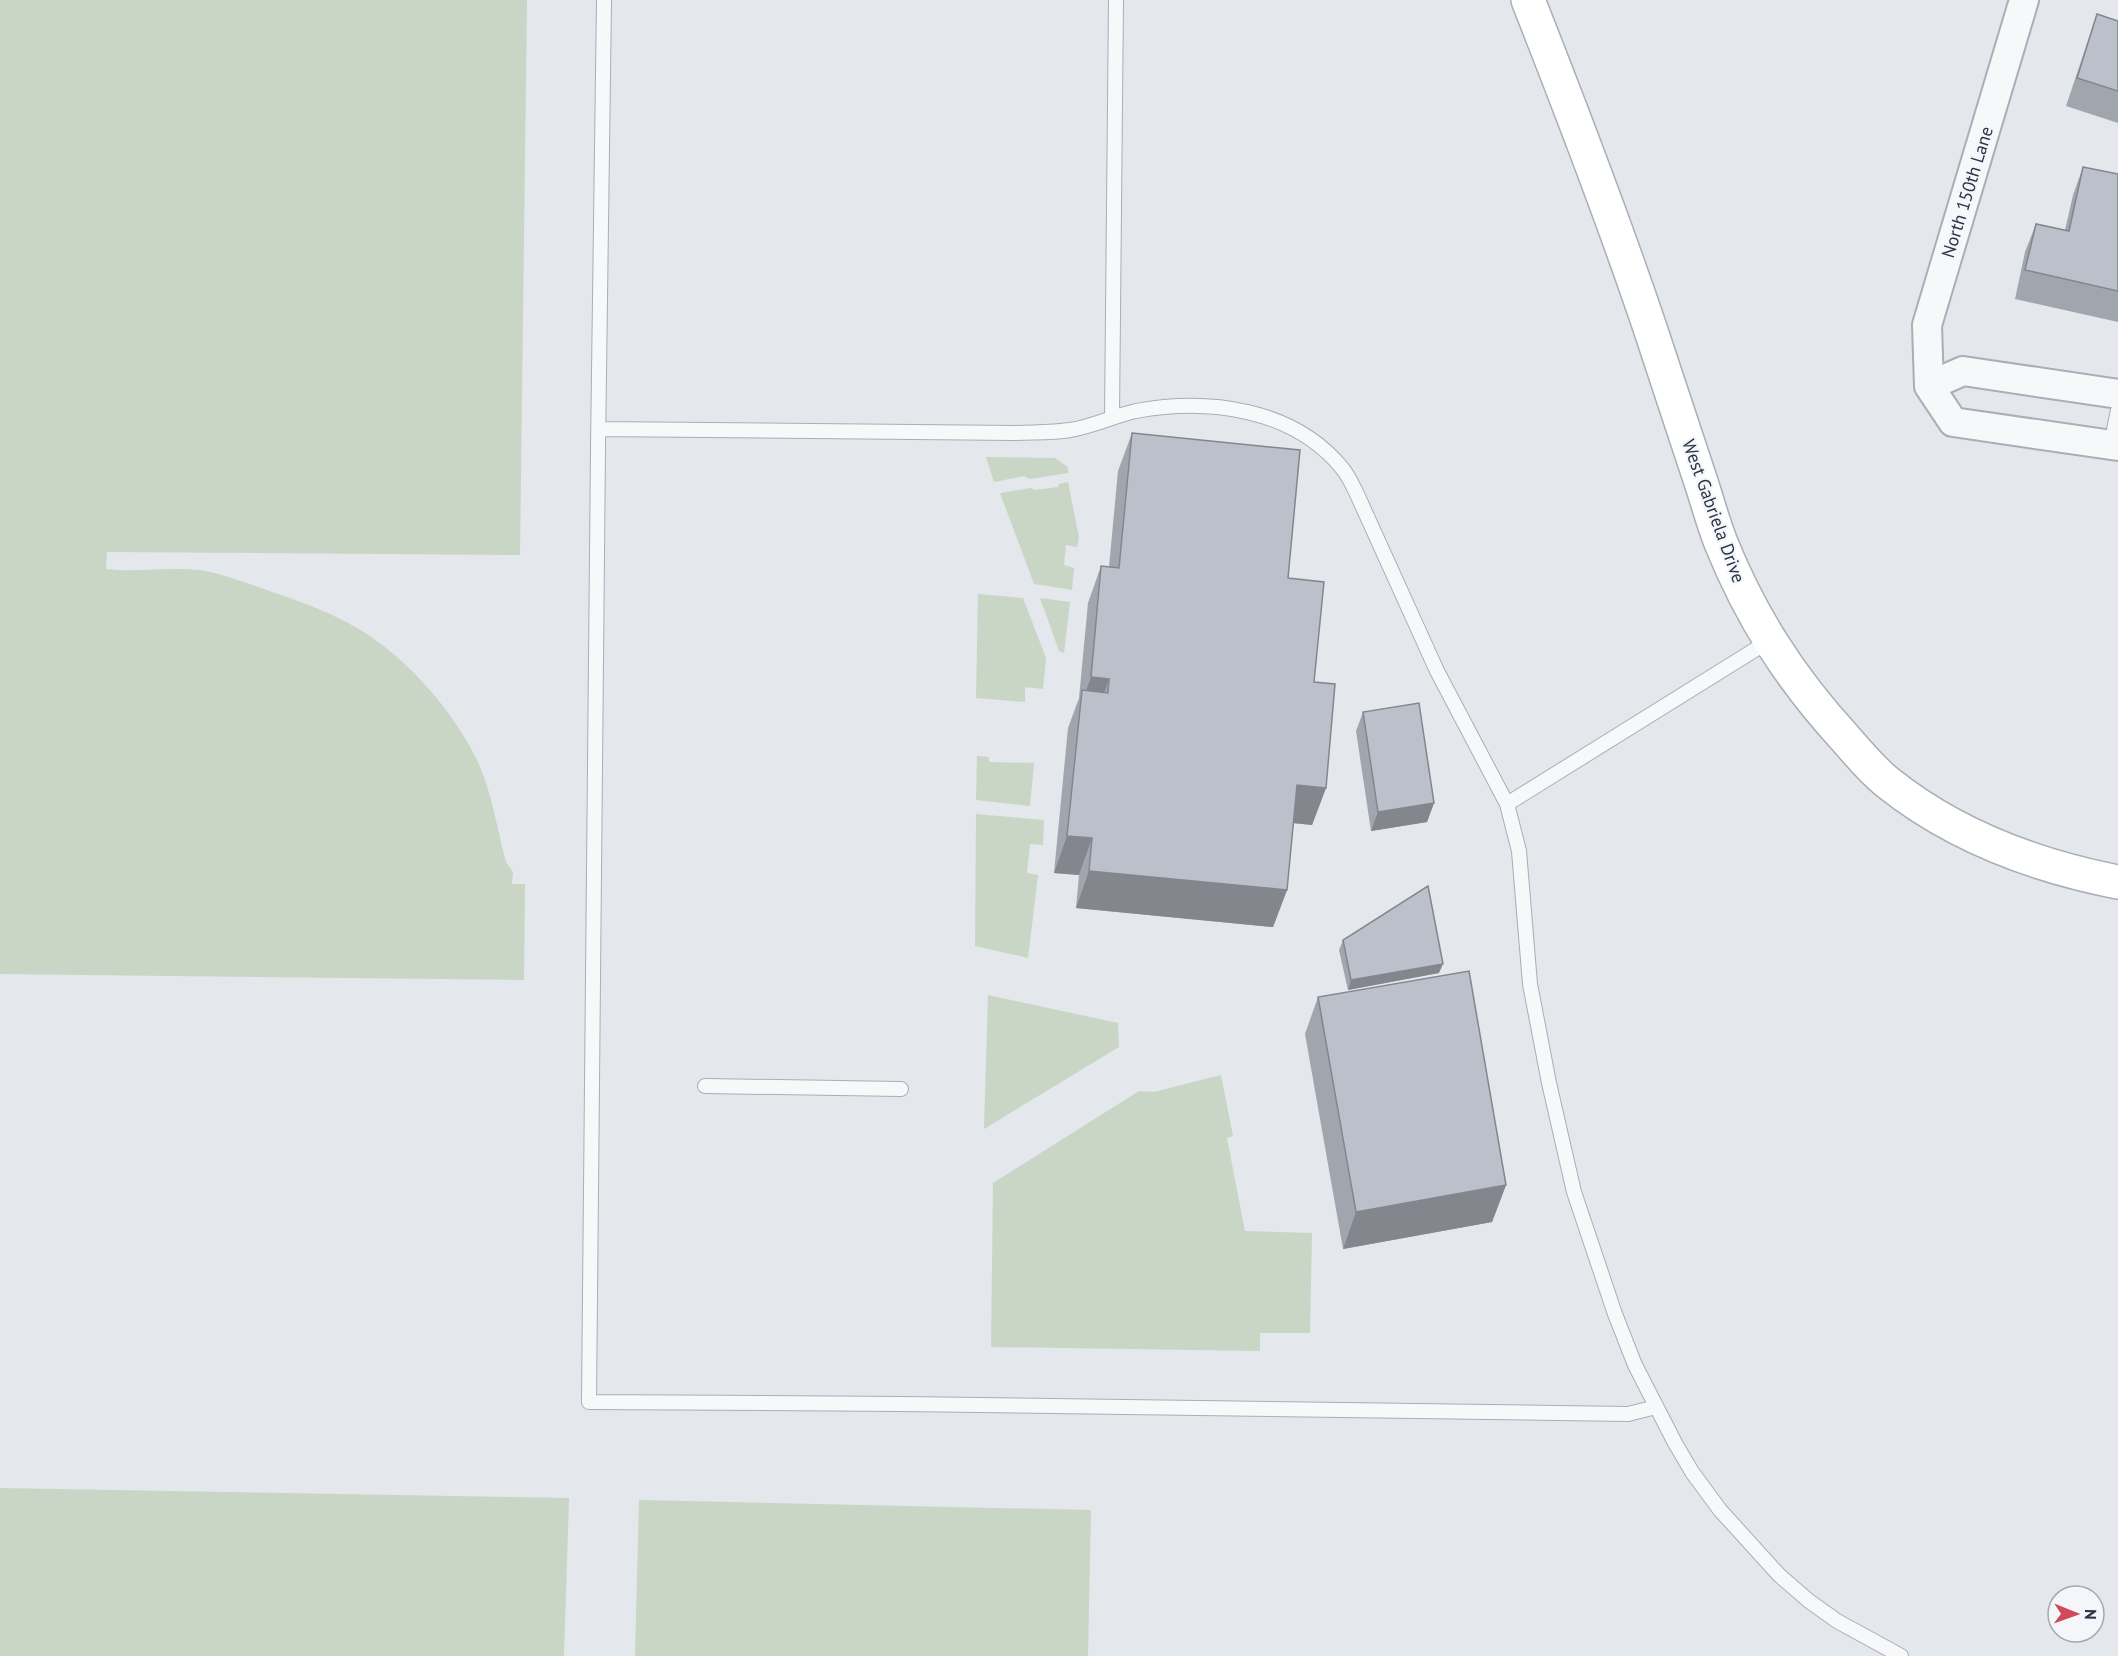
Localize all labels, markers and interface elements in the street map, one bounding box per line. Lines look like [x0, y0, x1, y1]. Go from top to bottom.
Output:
street label: North 150th Lane [1936, 123, 1998, 261]
street label: West Gabriela Drive [1677, 436, 1751, 586]
north arrow [2046, 1584, 2106, 1644]
text: N [2081, 1609, 2101, 1620]

